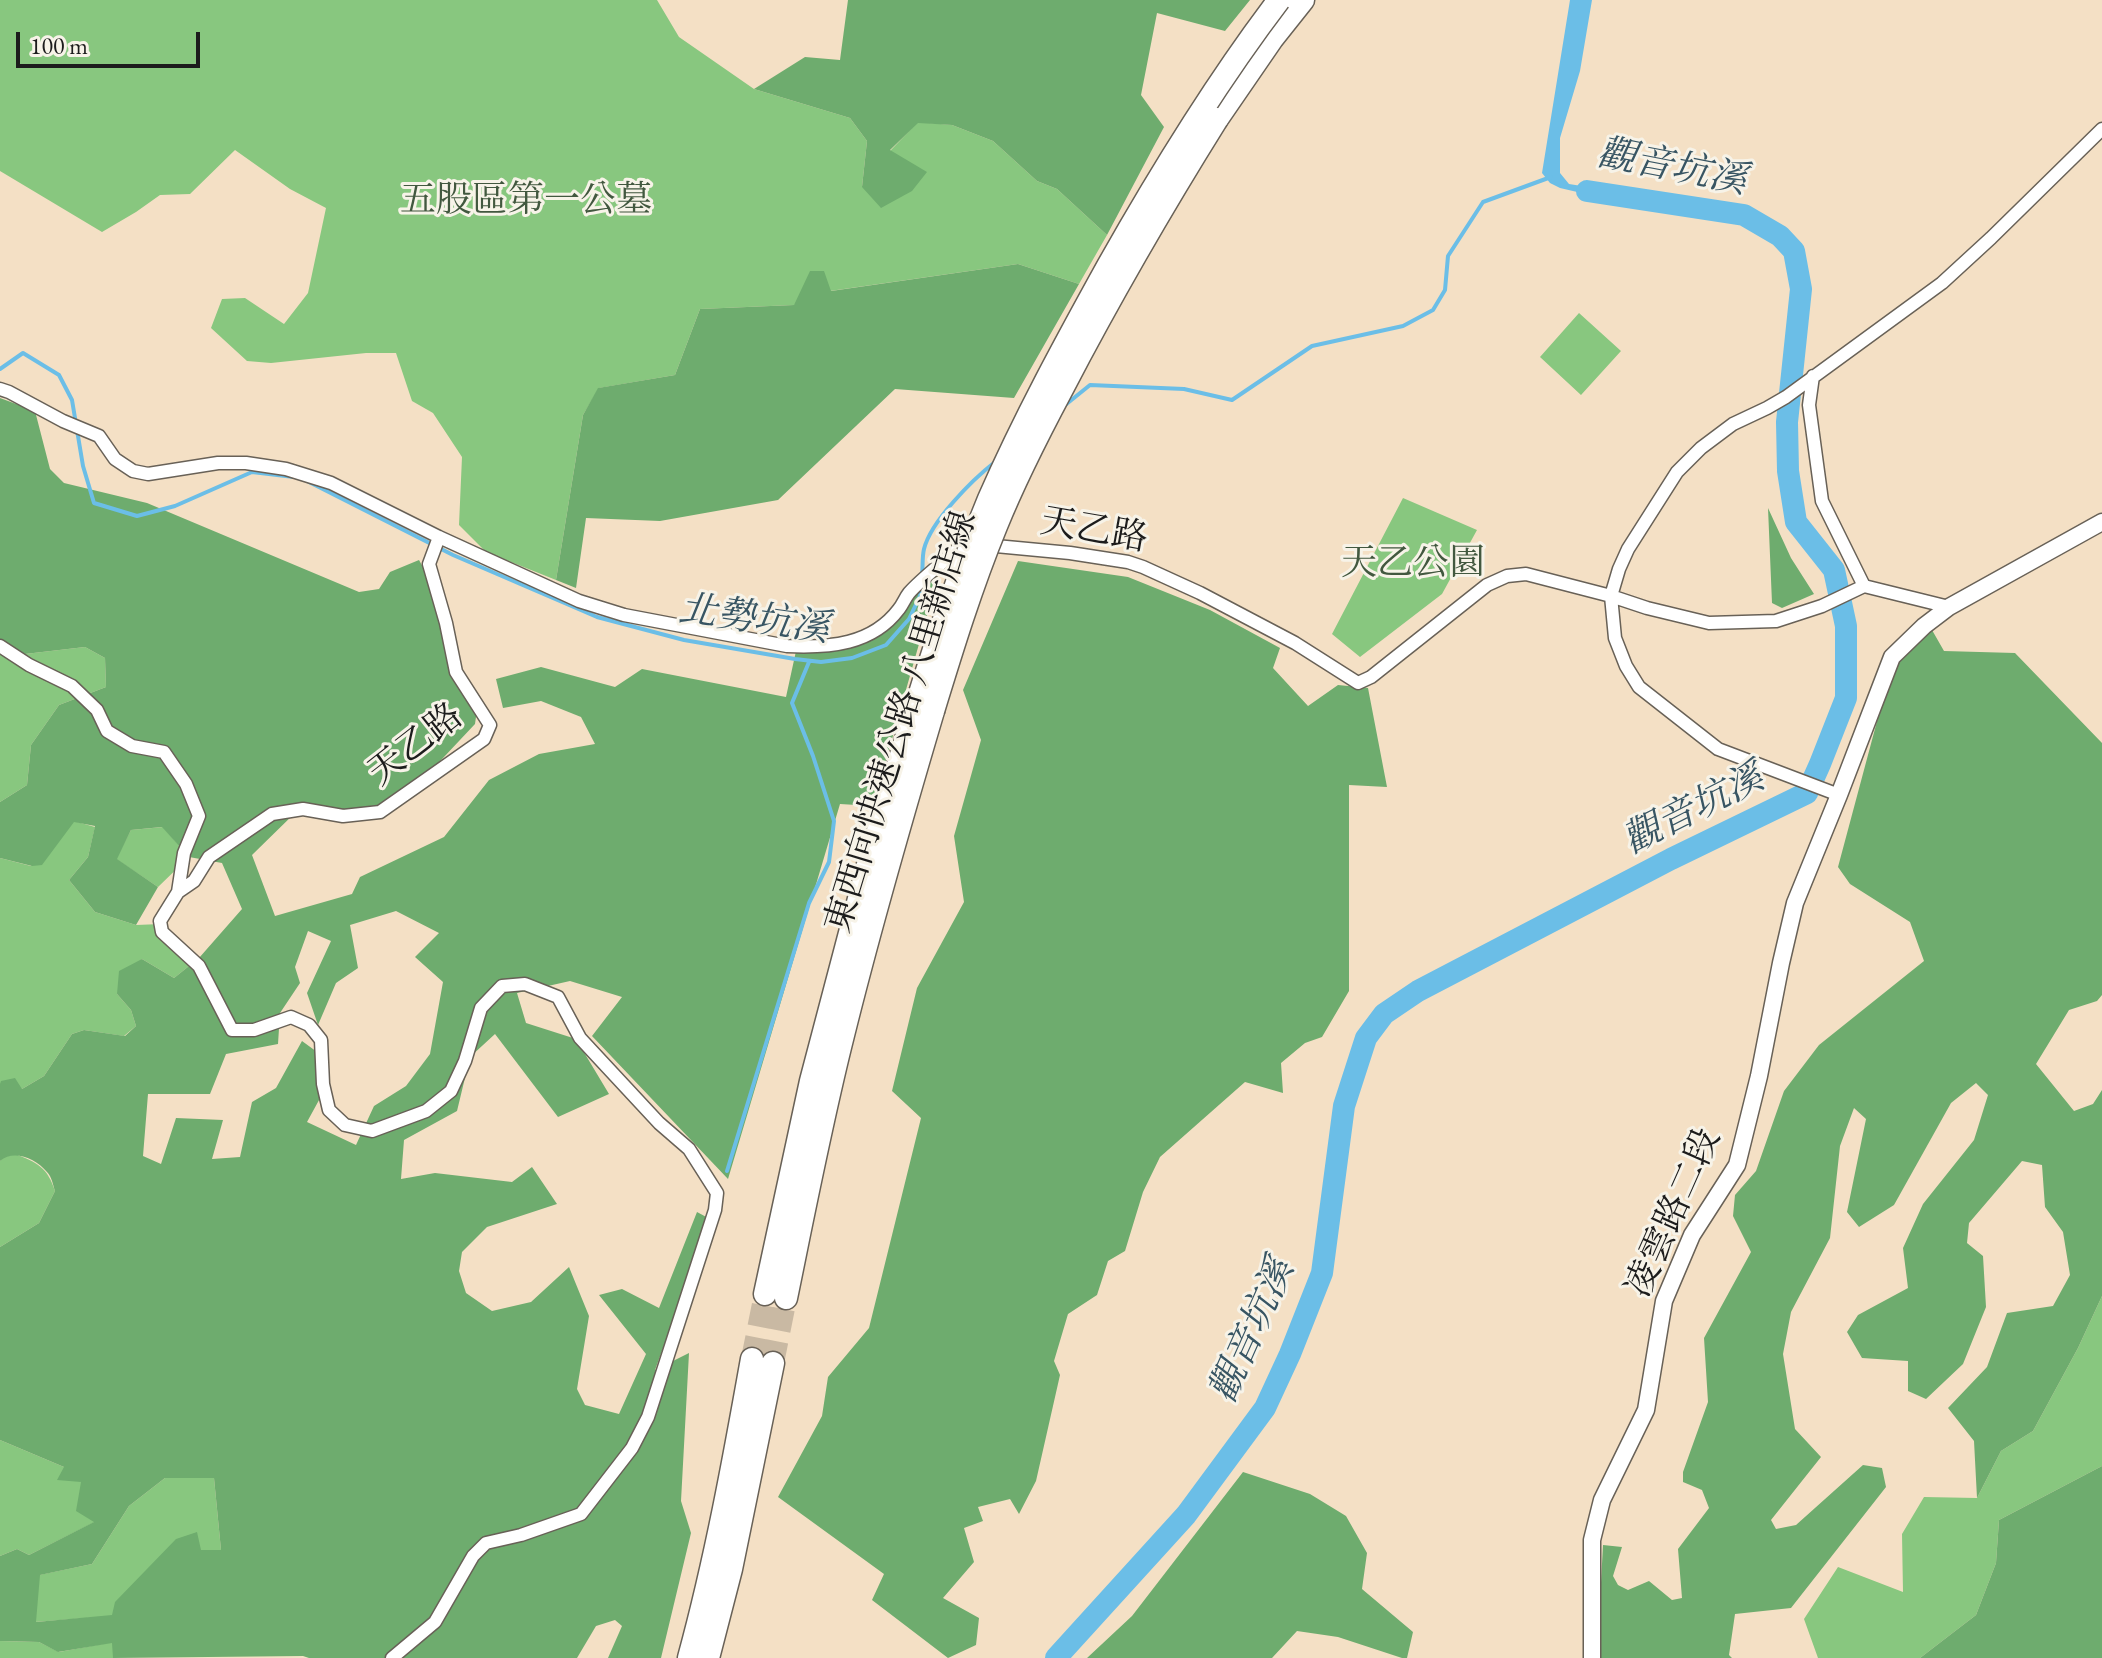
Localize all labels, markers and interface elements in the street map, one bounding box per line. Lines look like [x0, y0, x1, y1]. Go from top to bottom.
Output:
scale bar [20, 16, 204, 66]
text: 100 m [30, 30, 88, 61]
water label: 觀音坑溪 [1593, 131, 1751, 205]
park label: 五股區第一公墓 [400, 179, 652, 223]
street label: 天乙路 [1037, 500, 1151, 562]
street label: 東西向快速公路 八里新店線 [817, 506, 987, 938]
park label: 天乙公園 [1341, 542, 1485, 586]
water label: 北勢坑溪 [676, 587, 832, 653]
street label: 天乙路 [360, 695, 472, 795]
water label: 觀音坑溪 [1616, 755, 1772, 865]
street label: 凌雲路二段 [1618, 1122, 1730, 1304]
water label: 觀音坑溪 [1201, 1252, 1305, 1410]

